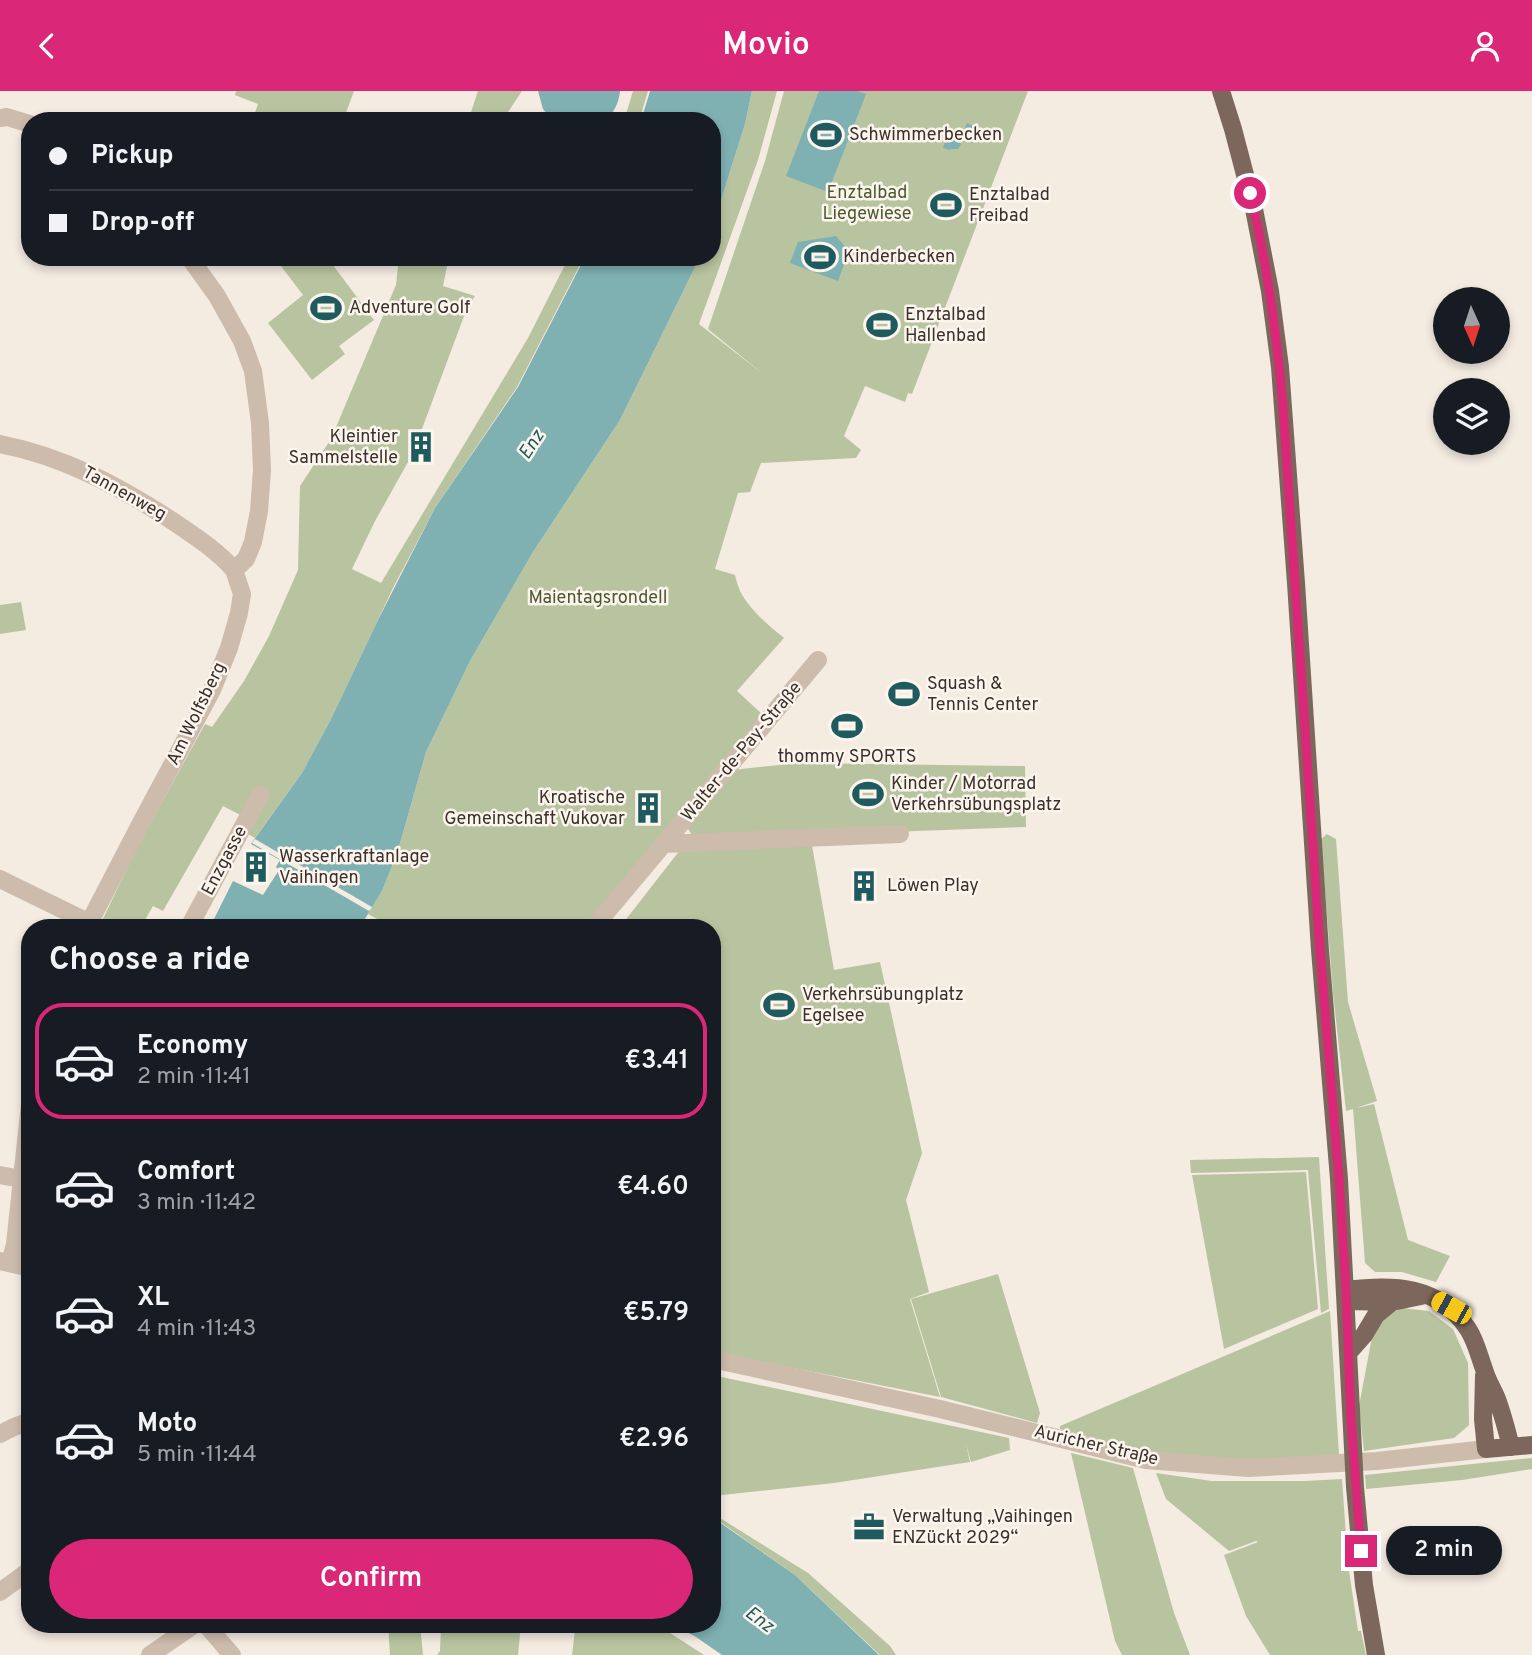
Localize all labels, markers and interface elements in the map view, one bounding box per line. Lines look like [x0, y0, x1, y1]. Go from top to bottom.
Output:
text: Movio [722, 26, 810, 66]
icon: back [28, 27, 66, 65]
icon: person [1466, 27, 1504, 65]
sports icon: Schwimmerbecken [809, 118, 843, 152]
place label: Schwimmerbecken [849, 124, 1002, 147]
text: Pickup [91, 140, 174, 173]
route start [1234, 177, 1266, 209]
park label: Enztalbad Liegewiese [822, 182, 912, 226]
place label: Enztalbad Freibad [969, 184, 1050, 228]
sports icon: Enztalbad Freibad [929, 188, 963, 222]
text: Drop-off [91, 207, 194, 240]
sports icon: Kinderbecken [803, 240, 837, 274]
place label: Kinderbecken [843, 246, 955, 269]
north arrow [1433, 287, 1510, 364]
map controls [1433, 287, 1510, 455]
sports icon: Adventure Golf [309, 291, 343, 325]
place label: Adventure Golf [349, 297, 470, 320]
place label: Enztalbad Hallenbad [905, 304, 986, 348]
sports icon: Enztalbad Hallenbad [865, 308, 899, 342]
button: layers [1433, 378, 1510, 455]
water label: Enz [514, 425, 551, 464]
place label: Kleintier Sammelstelle [288, 426, 398, 470]
building icon: Kleintier Sammelstelle [404, 430, 438, 464]
street label: Tannenweg [78, 462, 170, 526]
park label: Maientagsrondell [529, 587, 667, 610]
street label: Am Wolfsberg [162, 659, 232, 769]
place label: Squash & Tennis Center [927, 673, 1038, 717]
street label: Walter-de-Pay-Straße [677, 677, 807, 827]
sports icon: Squash & Tennis Center [887, 677, 921, 711]
sports icon: thommy SPORTS [830, 709, 864, 743]
place label: thommy SPORTS [777, 746, 917, 769]
place label: Kinder / Motorrad Verkehrsübungsplatz [891, 773, 1061, 817]
sports icon: Kinder / Motorrad Verkehrsübungsplatz [851, 777, 885, 811]
place label: Kroatische Gemeinschaft Vukovar [444, 787, 625, 831]
building icon: Kroatische Gemeinschaft Vukovar [631, 791, 665, 825]
street label: Enzgasse [197, 822, 253, 900]
place label: Wasserkraftanlage Vaihingen [279, 846, 429, 890]
building icon: Wasserkraftanlage Vaihingen [239, 850, 273, 884]
building icon: Löwen Play [847, 869, 881, 903]
place label: Löwen Play [887, 875, 979, 898]
text: Choose a ride [49, 941, 250, 981]
place label: Verkehrsübungplatz Egelsee [802, 984, 964, 1028]
sports icon: Verkehrsübungplatz Egelsee [762, 988, 796, 1022]
icon: car [53, 1030, 116, 1093]
text: Economy [137, 1030, 248, 1063]
text: €3.41 [625, 1045, 689, 1078]
text: 2 min · 11:41 [137, 1063, 251, 1092]
icon: car [53, 1156, 116, 1219]
text: Comfort [137, 1156, 235, 1189]
text: €4.60 [617, 1171, 689, 1204]
text: 3 min · 11:42 [137, 1189, 256, 1218]
icon: car [53, 1282, 116, 1345]
text: XL [137, 1282, 169, 1315]
car [1428, 1289, 1475, 1327]
text: €5.79 [623, 1297, 689, 1330]
text: 4 min · 11:43 [137, 1315, 256, 1344]
icon: car [53, 1408, 116, 1471]
text: Moto [137, 1408, 197, 1441]
street label: Auricher Straße [1032, 1421, 1160, 1471]
text: €2.96 [619, 1423, 689, 1456]
text: 5 min · 11:44 [137, 1441, 257, 1470]
place label: Verwaltung „Vaihingen ENZückt 2029“ [892, 1506, 1073, 1550]
office icon: Verwaltung „Vaihingen ENZückt 2029“ [852, 1510, 886, 1544]
callout: 2 min [1386, 1527, 1501, 1575]
route end [1345, 1535, 1377, 1567]
text: 2 min [1414, 1536, 1474, 1565]
button: Confirm [49, 1539, 693, 1619]
water label: Enz [740, 1601, 779, 1639]

